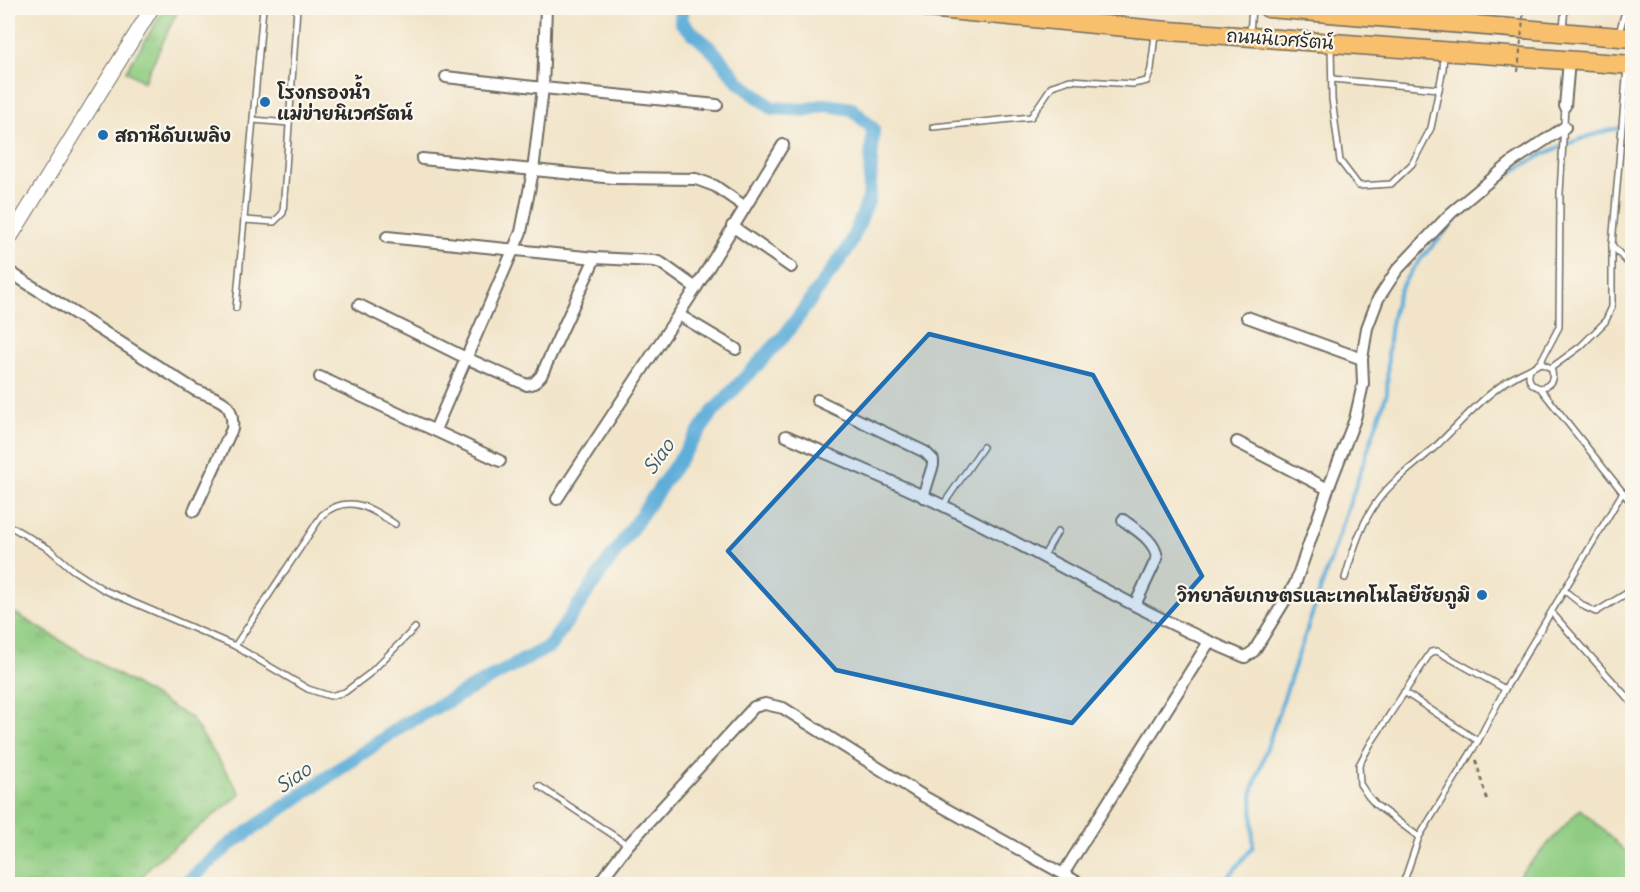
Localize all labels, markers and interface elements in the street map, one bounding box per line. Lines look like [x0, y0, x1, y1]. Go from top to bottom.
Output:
street label: ถนนนิเวศรัตน์ [1226, 23, 1334, 54]
place label: โรงกรองน้ำ แม่ข่ายนิเวศรัตน์ [277, 74, 413, 125]
marker: โรงกรองน้ำ แม่ข่ายนิเวศรัตน์ [258, 95, 272, 109]
place label: สถานีดับเพลิง [115, 124, 231, 147]
marker: สถานีดับเพลิง [96, 128, 110, 142]
water label: Siao [637, 432, 680, 479]
place label: วิทยาลัยเกษตรและเทคโนโลยีชัยภูมิ [1177, 584, 1470, 609]
marker: วิทยาลัยเกษตรและเทคโนโลยีชัยภูมิ [1475, 588, 1489, 602]
water label: Siao [270, 755, 317, 798]

